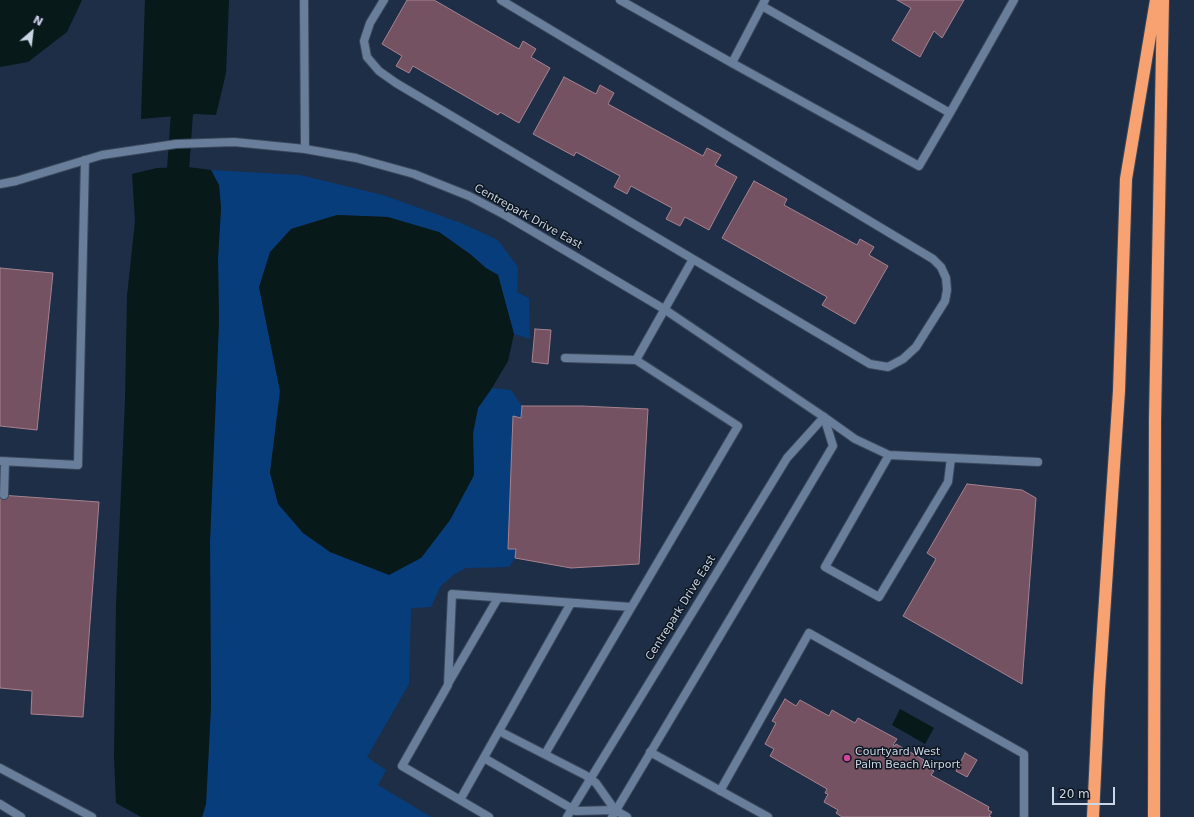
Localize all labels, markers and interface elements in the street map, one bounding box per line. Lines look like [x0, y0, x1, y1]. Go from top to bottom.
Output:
north arrow [12, 12, 52, 52]
text: N [31, 13, 45, 29]
street label: Centrepark Drive East [472, 182, 584, 252]
street label: Centrepark Drive East [643, 553, 719, 663]
place label: Courtyard West Palm Beach Airport [855, 745, 960, 771]
marker: Courtyard West Palm Beach Airport [842, 753, 852, 763]
scale bar [1054, 779, 1117, 805]
text: 20 m [1059, 787, 1090, 801]

